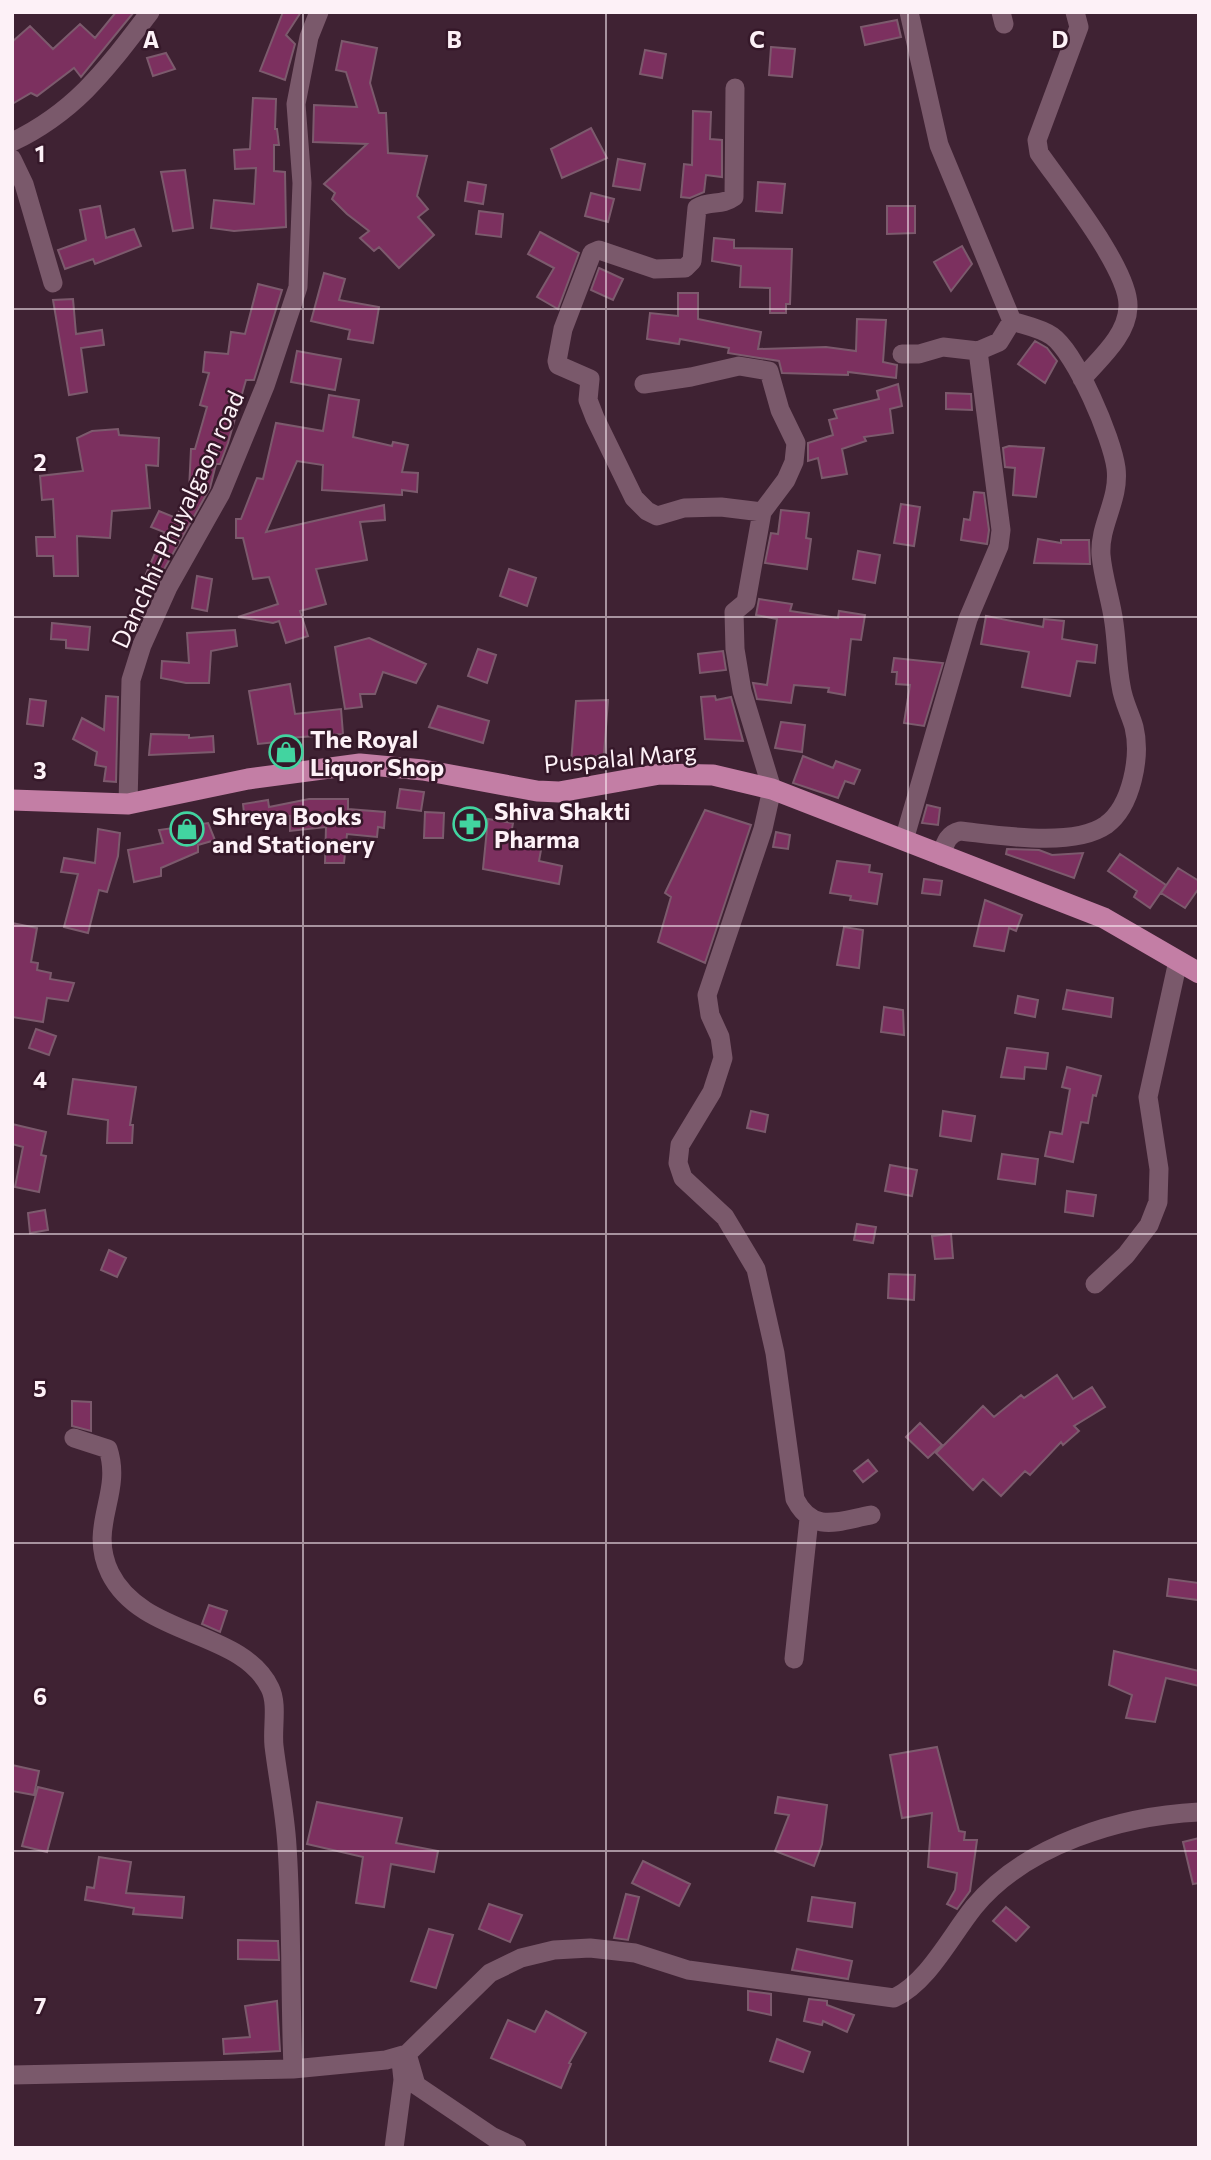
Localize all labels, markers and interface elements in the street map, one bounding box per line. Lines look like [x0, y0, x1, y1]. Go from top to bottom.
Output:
text: A [143, 25, 160, 53]
text: B [446, 25, 462, 53]
text: C [749, 25, 765, 53]
text: D [1052, 25, 1069, 53]
text: 1 [35, 139, 45, 167]
street label: Danchhi-Phuyalgaon road [105, 386, 249, 652]
text: 2 [33, 448, 47, 476]
place label: The Royal Liquor Shop [310, 724, 444, 781]
shop icon: The Royal Liquor Shop [267, 733, 305, 771]
street label: Puspalal Marg [542, 736, 698, 778]
text: 3 [33, 756, 47, 784]
place label: Shiva Shakti Pharma [494, 796, 631, 853]
place label: Shreya Books and Stationery [212, 801, 375, 858]
pharmacy icon: Shiva Shakti Pharma [451, 805, 489, 843]
shop icon: Shreya Books and Stationery [168, 810, 206, 848]
text: 4 [33, 1065, 47, 1093]
text: 5 [33, 1374, 47, 1402]
text: 6 [33, 1682, 47, 1710]
text: 7 [34, 1991, 46, 2019]

